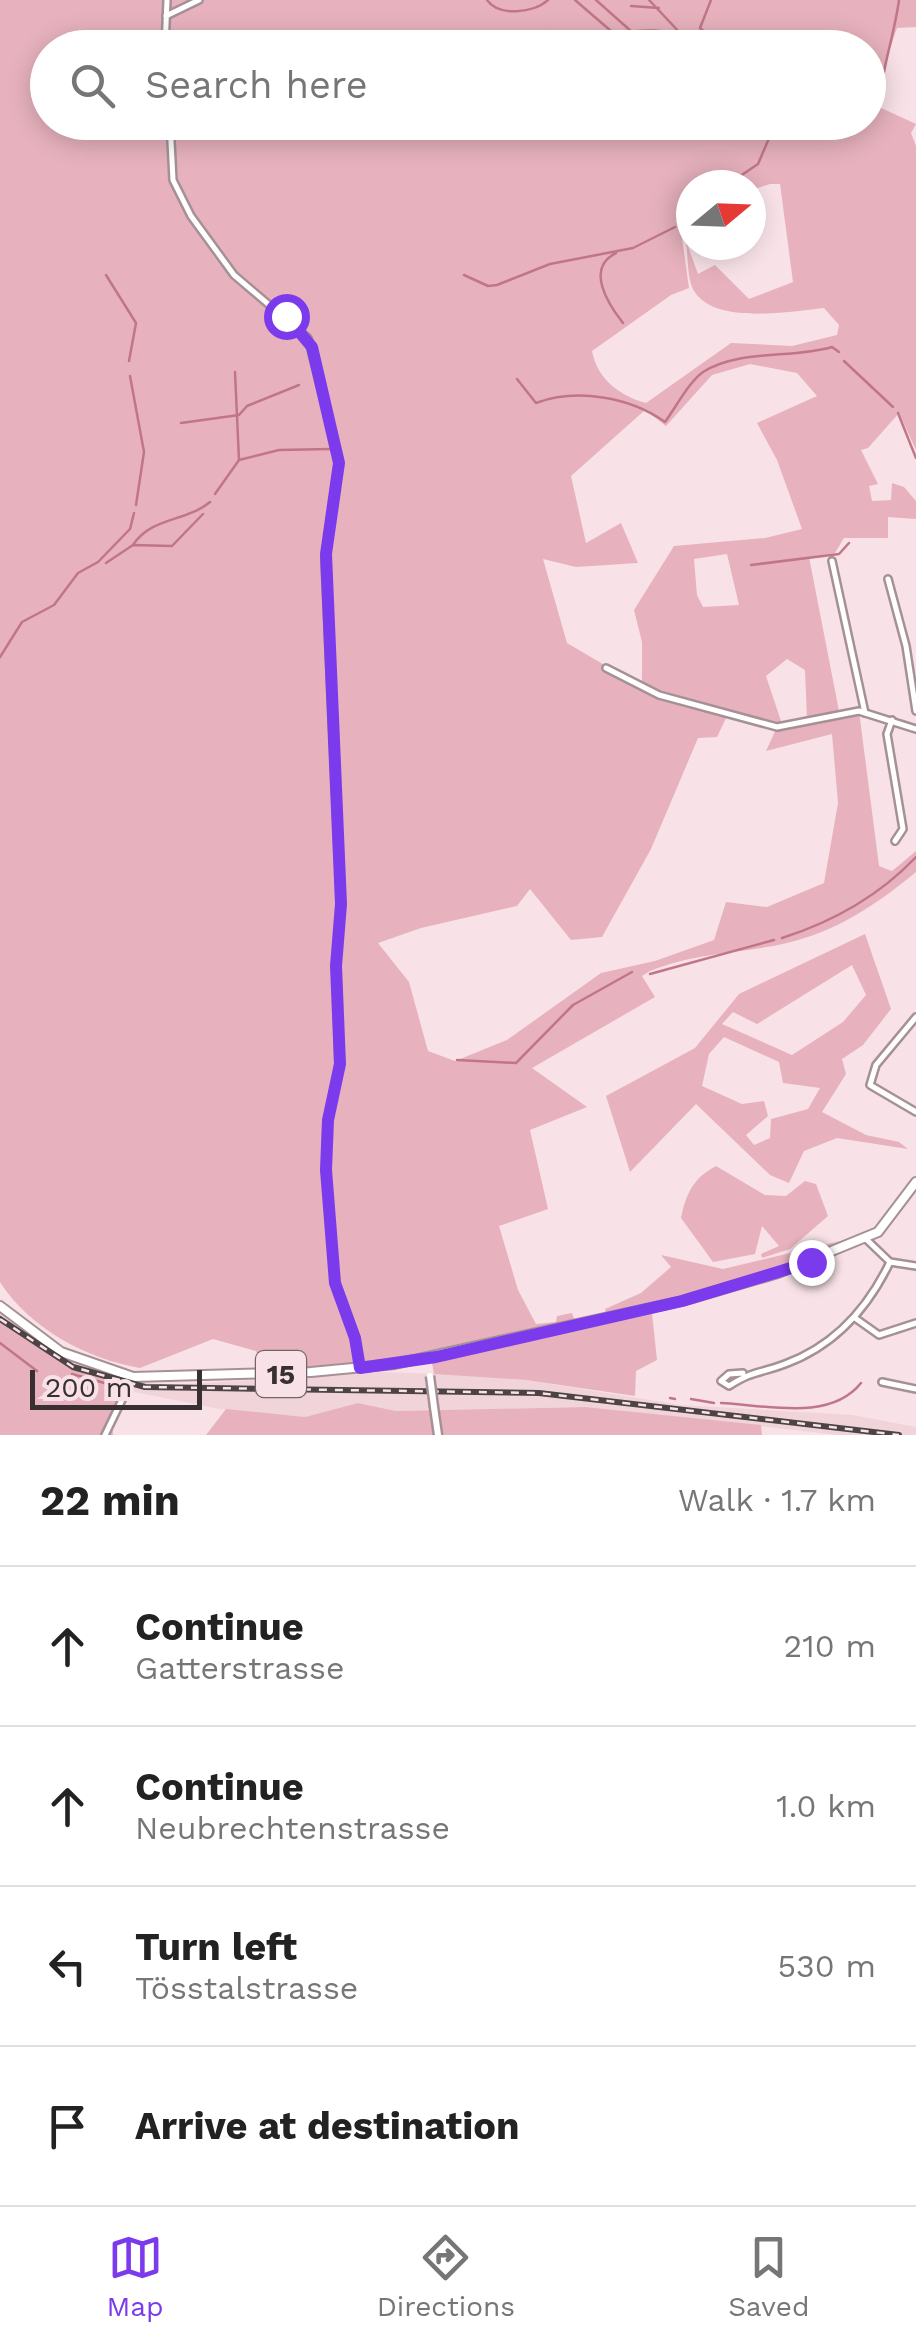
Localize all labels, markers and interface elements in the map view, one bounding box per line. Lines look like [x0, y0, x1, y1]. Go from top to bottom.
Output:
search box [30, 30, 886, 140]
icon: search [65, 58, 120, 113]
text: Search here [145, 63, 368, 107]
north arrow [676, 170, 766, 260]
route start [264, 294, 310, 340]
route end [789, 1240, 835, 1286]
road number: 15 [256, 1351, 306, 1397]
scale bar [30, 1365, 202, 1410]
text: 200 m [45, 1371, 132, 1404]
text: 22 min [40, 1476, 180, 1525]
text: Walk · 1.7 km [678, 1481, 876, 1519]
text: Continue [135, 1605, 304, 1649]
icon: ahead [40, 1619, 95, 1674]
text: 210 m [784, 1627, 876, 1665]
text: Gatterstrasse [135, 1649, 344, 1687]
text: Continue [135, 1765, 304, 1809]
icon: ahead [40, 1779, 95, 1834]
text: 1.0 km [776, 1787, 876, 1825]
text: Neubrechtenstrasse [135, 1809, 450, 1847]
text: Turn left [135, 1925, 297, 1969]
icon: left [40, 1939, 95, 1994]
text: 530 m [777, 1947, 876, 1985]
text: Tösstalstrasse [135, 1969, 358, 2007]
icon: arrive [40, 2099, 95, 2154]
text: Arrive at destination [135, 2104, 520, 2148]
tab: Map [107, 2230, 164, 2323]
tab: Directions [377, 2230, 515, 2323]
tab: Saved [728, 2230, 809, 2323]

